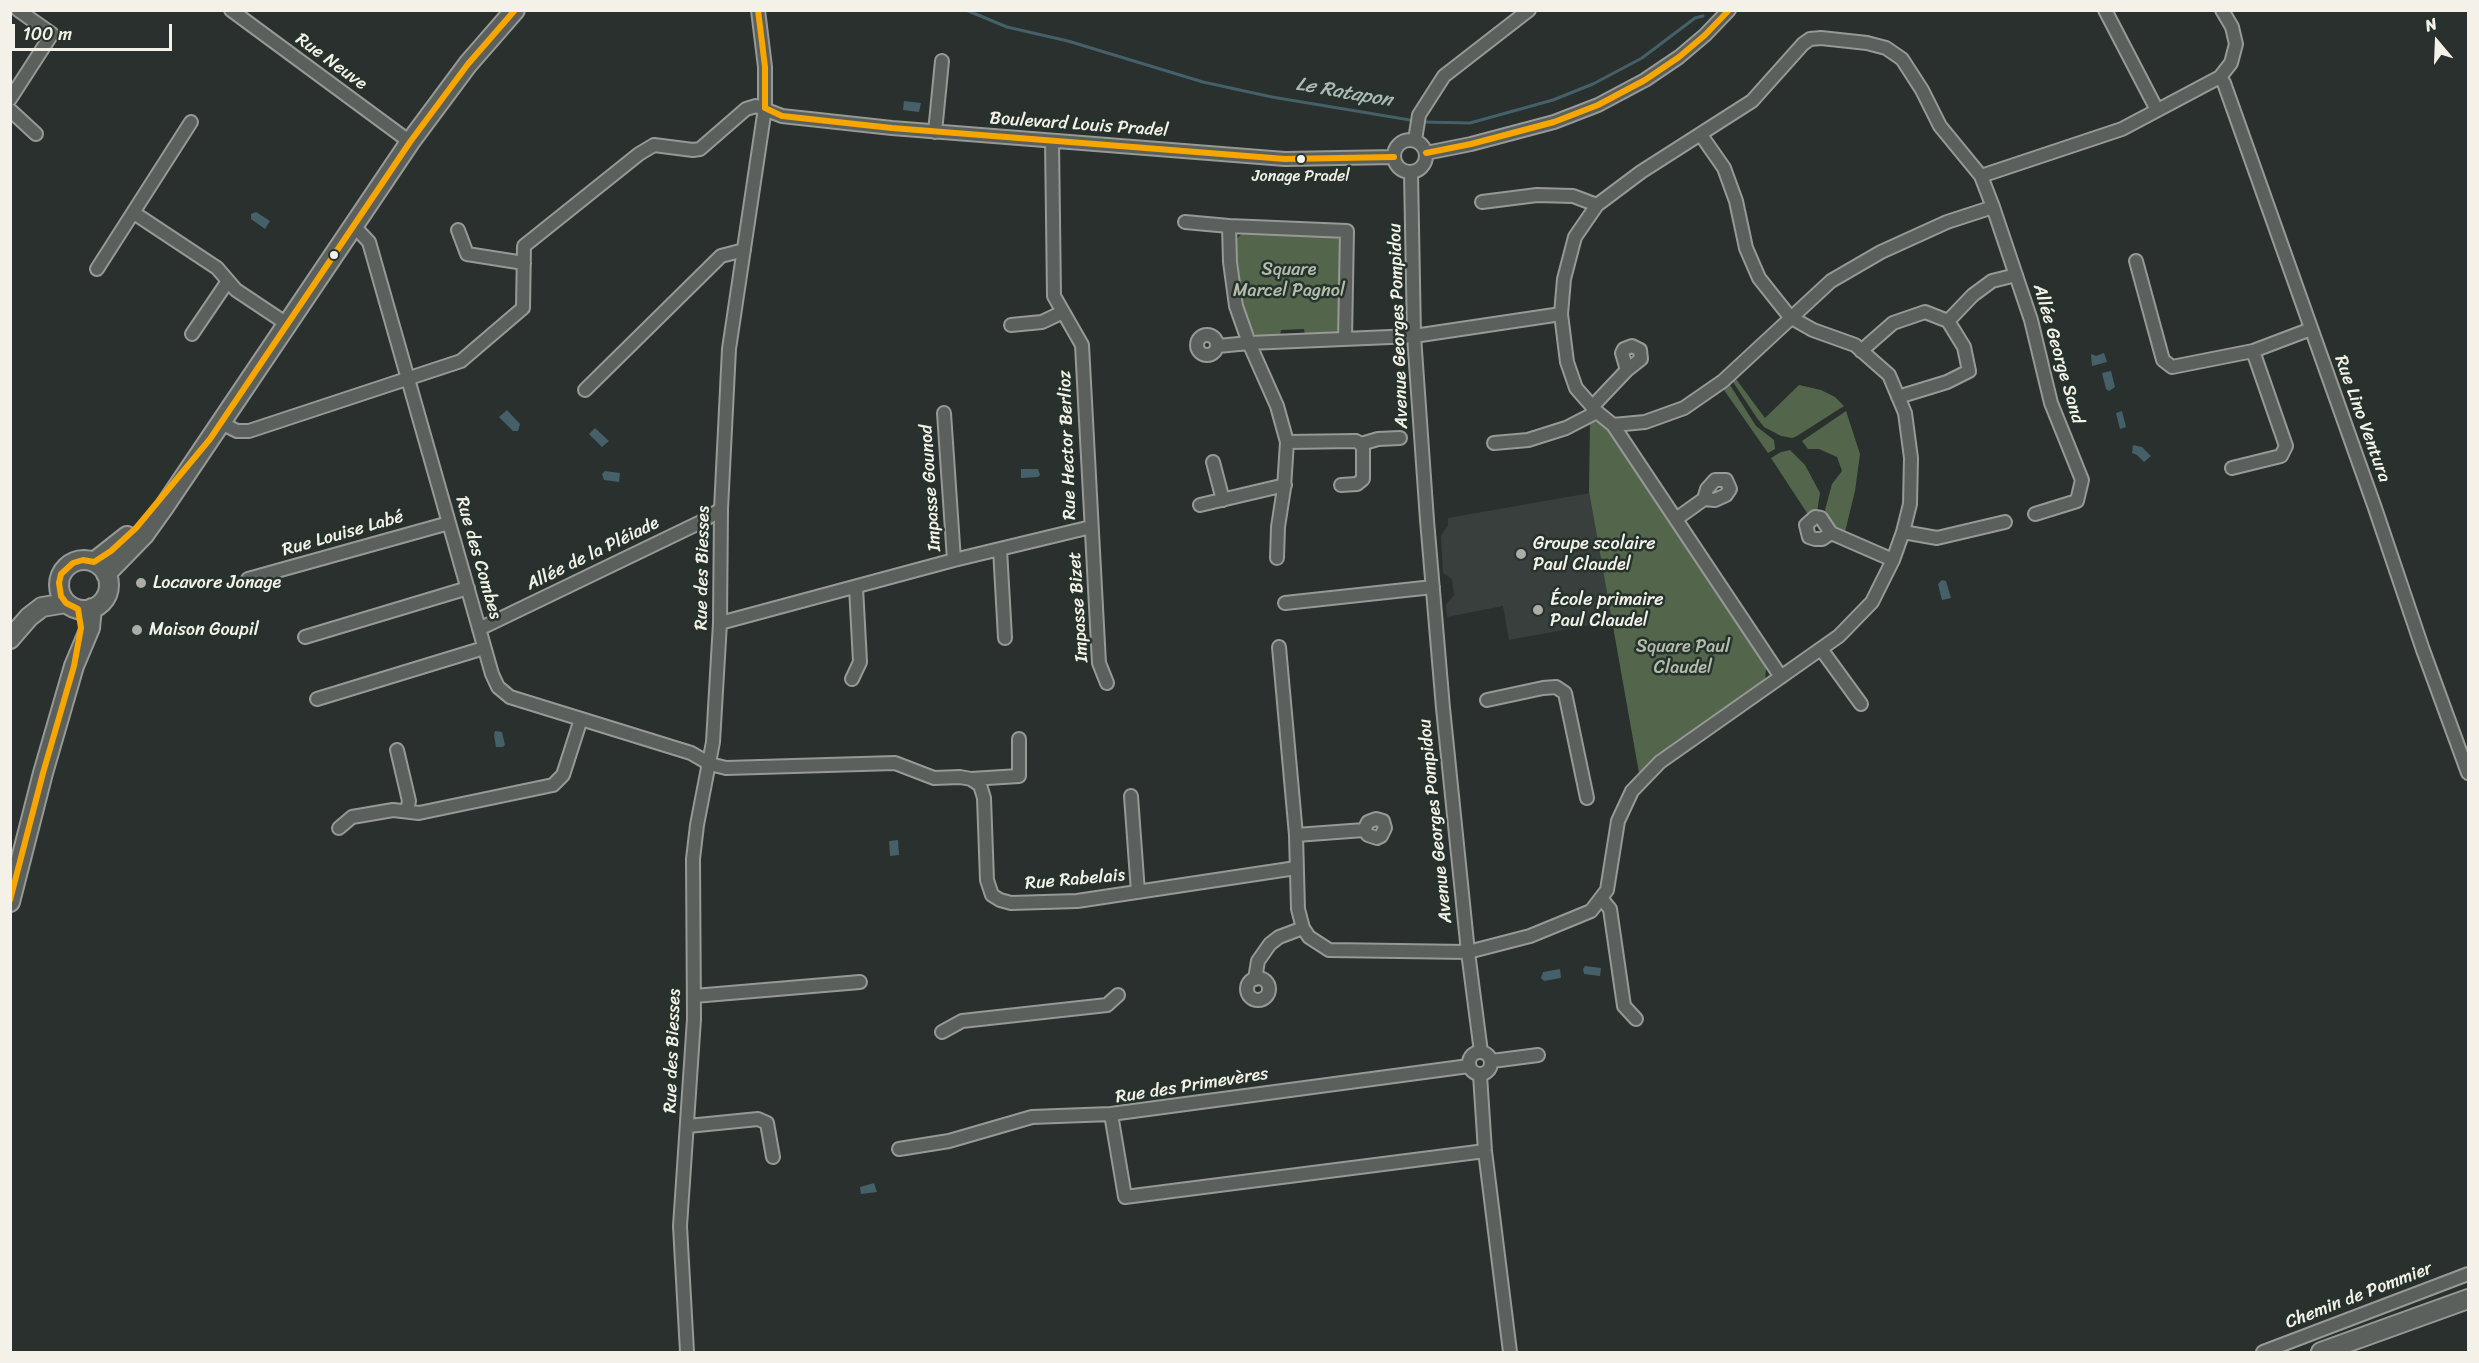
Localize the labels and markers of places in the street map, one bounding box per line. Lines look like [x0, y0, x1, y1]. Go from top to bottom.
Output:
marker: Jonage Pradel [1295, 153, 1307, 165]
place label: Jonage Pradel [1252, 167, 1350, 187]
unlabelled marker [328, 249, 340, 261]
place label: Groupe scolaire Paul Claudel [1533, 533, 1655, 576]
marker: Groupe scolaire Paul Claudel [1514, 547, 1528, 561]
place label: Locavore Jonage [153, 572, 281, 594]
marker: Locavore Jonage [134, 576, 148, 590]
place label: École primaire Paul Claudel [1550, 589, 1663, 632]
marker: École primaire Paul Claudel [1531, 603, 1545, 617]
place label: Maison Goupil [149, 619, 259, 641]
marker: Maison Goupil [130, 623, 144, 637]

